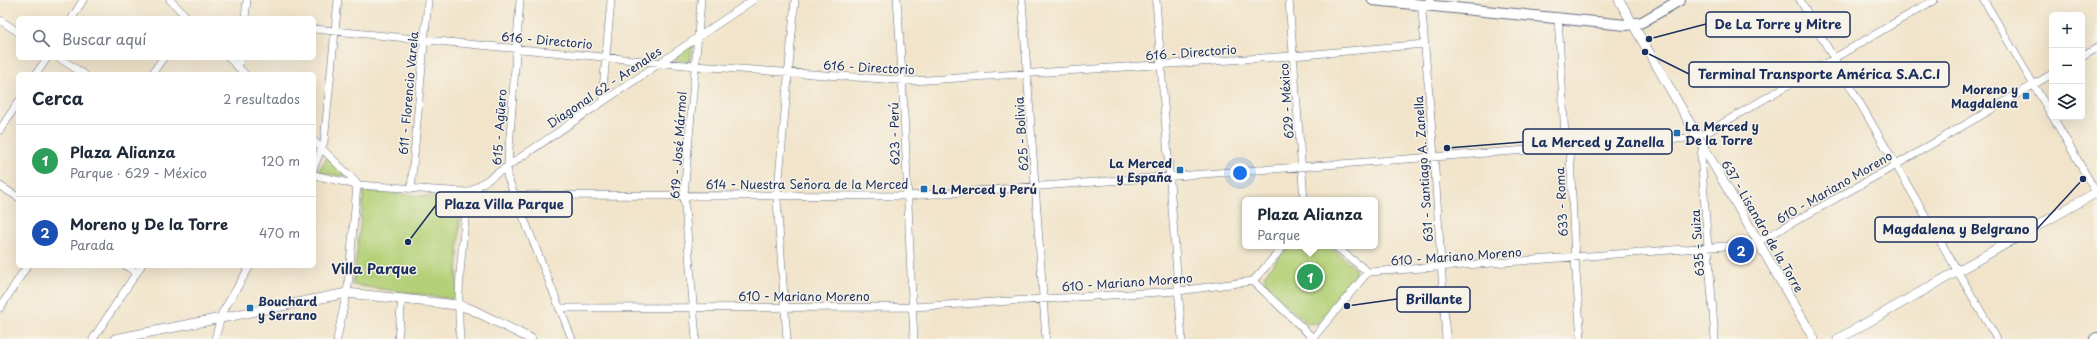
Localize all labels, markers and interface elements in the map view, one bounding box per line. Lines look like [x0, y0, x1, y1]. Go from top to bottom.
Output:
callout: De La Torre y Mitre [1706, 12, 1850, 37]
map controls [2049, 12, 2085, 120]
button: + [2049, 12, 2085, 48]
text: De La Torre y Mitre [1714, 14, 1842, 33]
search box [16, 16, 316, 60]
icon: search [30, 27, 52, 49]
text: Buscar aquí [62, 27, 146, 50]
street label: 616 - Directorio [501, 27, 594, 53]
street label: 611 - Florencio Varela [394, 30, 422, 155]
street label: 616 - Directorio [1145, 40, 1238, 64]
street label: Diagonal 62 - Arenales [543, 42, 665, 132]
button: − [2049, 48, 2085, 84]
street label: 616 - Directorio [823, 56, 916, 78]
street label: 629 - México [1274, 62, 1298, 139]
callout: Terminal Transporte América S.A.C.I [1689, 62, 1949, 87]
text: Terminal Transporte América S.A.C.I [1698, 64, 1940, 83]
place label: Moreno y Magdalena [1951, 80, 2018, 112]
button: layers [2049, 84, 2085, 120]
text: Cerca [32, 85, 83, 111]
street label: 615 - Agüero [487, 88, 511, 166]
text: 2 resultados [223, 89, 300, 108]
street label: 619 - José Mármol [665, 91, 691, 199]
marker: Moreno y Magdalena [2021, 91, 2031, 101]
street label: 631 - Santiago A. Zanella [1409, 95, 1437, 243]
street label: 625 - Bolivia [1009, 96, 1033, 172]
street label: 623 - Perú [884, 102, 904, 166]
place label: La Merced y De la Torre [1685, 117, 1759, 149]
marker: La Merced y De la Torre [1672, 128, 1682, 138]
callout: La Merced y Zanella [1523, 129, 1672, 154]
text: La Merced y Zanella [1531, 132, 1665, 151]
text: Plaza Alianza [70, 140, 176, 163]
street label: 610 - Mariano Moreno [1773, 146, 1896, 228]
text: 1 [42, 151, 48, 170]
text: 120 m [261, 151, 300, 170]
place label: La Merced y España [1109, 154, 1173, 186]
street label: 637 - Lisandro de la Torre [1718, 156, 1808, 296]
text: Parque · 629 - México [70, 163, 207, 182]
your location [1230, 163, 1250, 183]
marker: La Merced y España [1175, 165, 1185, 175]
street label: 633 - Roma [1550, 166, 1572, 237]
street label: 614 - Nuestra Señora de la Merced [706, 175, 908, 193]
place label: La Merced y Perú [932, 180, 1037, 198]
marker: La Merced y Perú [919, 184, 929, 194]
callout: Plaza Villa Parque [436, 192, 572, 217]
text: Plaza Villa Parque [444, 194, 564, 213]
popup [1242, 197, 1378, 249]
text: Plaza Alianza [1257, 202, 1363, 225]
street label: 635 - Suiza [1686, 209, 1708, 277]
text: Moreno y De la Torre [70, 212, 228, 235]
callout: Magdalena y Belgrano [1875, 217, 2037, 242]
text: Magdalena y Belgrano [1883, 219, 2030, 238]
text: 2 [40, 223, 50, 242]
text: 470 m [259, 223, 300, 242]
text: Parque [1257, 225, 1300, 244]
text: Parada [70, 235, 114, 254]
pin: 2 [1728, 235, 1754, 265]
street label: 610 - Mariano Moreno [1390, 242, 1522, 270]
district label: Villa Parque [331, 258, 417, 279]
pin: 1 [1297, 262, 1323, 292]
street label: 610 - Mariano Moreno [1061, 268, 1193, 296]
street label: 610 - Mariano Moreno [738, 287, 870, 305]
callout: Brillante [1397, 287, 1470, 312]
text: Brillante [1406, 289, 1462, 308]
place label: Bouchard y Serrano [258, 292, 317, 324]
marker: Bouchard y Serrano [245, 303, 255, 313]

